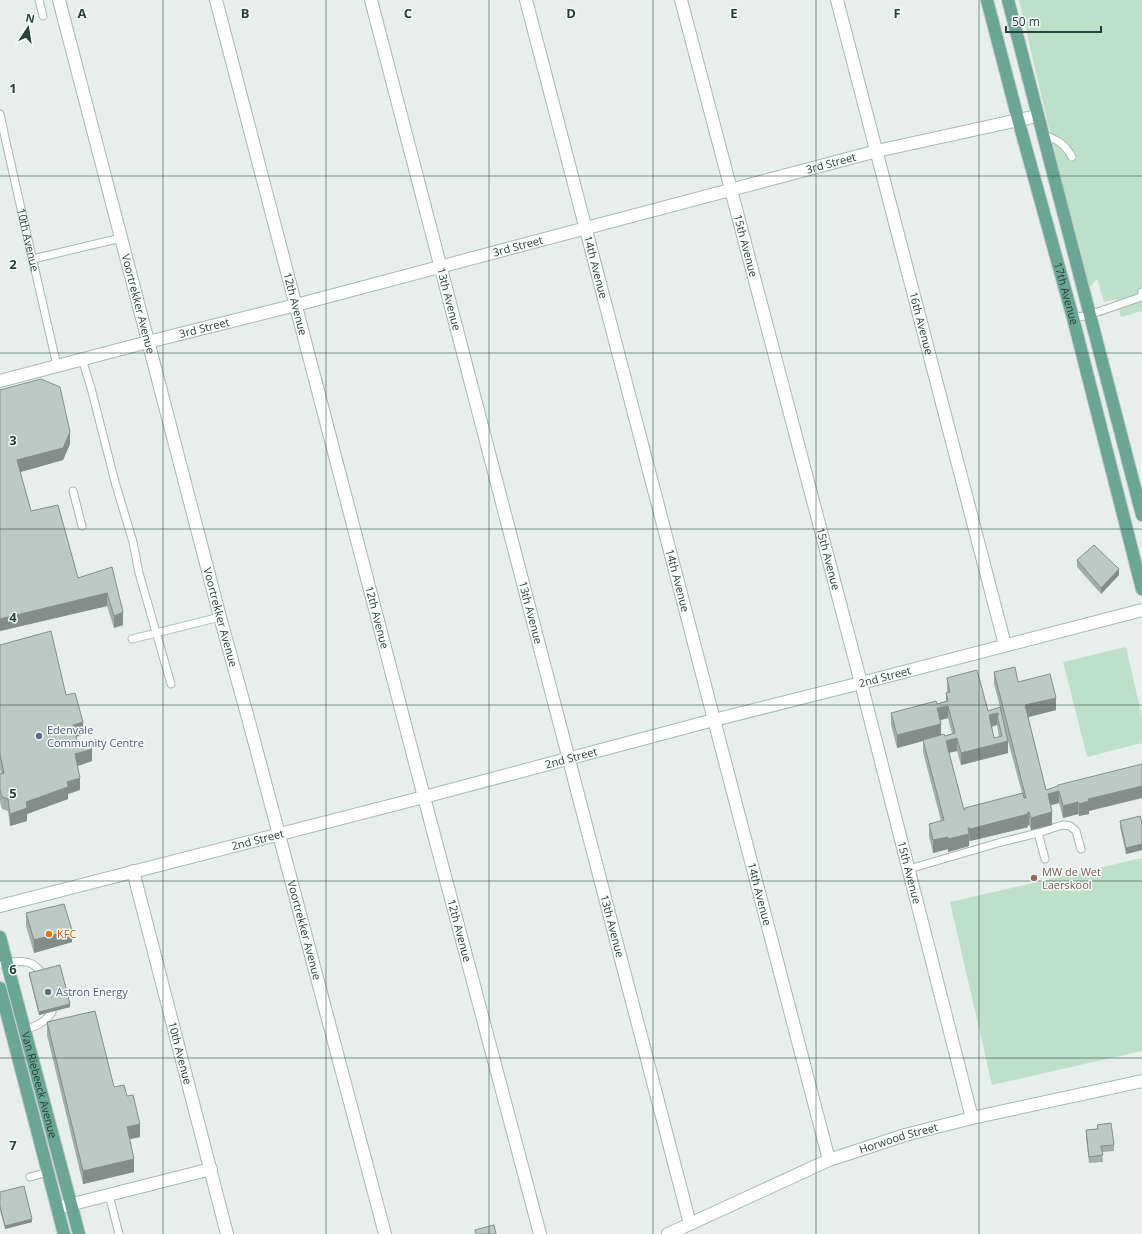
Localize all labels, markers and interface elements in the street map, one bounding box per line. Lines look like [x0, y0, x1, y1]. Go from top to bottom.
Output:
text: A [78, 4, 87, 22]
text: B [241, 4, 250, 22]
text: C [404, 4, 412, 22]
text: D [566, 4, 576, 22]
text: E [730, 4, 738, 22]
text: F [893, 4, 901, 22]
north arrow [8, 8, 48, 48]
scale bar [1006, 8, 1101, 34]
text: N [24, 9, 36, 26]
text: 50 m [1012, 13, 1040, 30]
text: 1 [9, 79, 17, 97]
street label: 3rd Street [804, 149, 858, 177]
street label: 10th Avenue [14, 207, 43, 273]
street label: 15th Avenue [731, 212, 762, 279]
street label: 3rd Street [491, 232, 544, 260]
street label: 14th Avenue [581, 234, 612, 300]
street label: Voortrekker Avenue [119, 252, 159, 355]
text: 2 [9, 255, 17, 273]
street label: 17th Avenue [1051, 260, 1082, 326]
street label: 13th Avenue [434, 266, 465, 332]
street label: 12th Avenue [280, 271, 311, 337]
street label: 16th Avenue [906, 290, 937, 356]
street label: 3rd Street [177, 314, 231, 341]
text: 3 [9, 431, 17, 449]
street label: 15th Avenue [813, 526, 844, 592]
street label: 14th Avenue [663, 547, 694, 613]
street label: Voortrekker Avenue [200, 566, 241, 669]
street label: 13th Avenue [516, 579, 547, 645]
street label: 12th Avenue [362, 584, 393, 650]
text: 4 [9, 608, 17, 626]
street label: 2nd Street [857, 662, 912, 690]
place label: Edenvale Community Centre [47, 722, 144, 750]
marker: Edenvale Community Centre [34, 731, 44, 741]
street label: 2nd Street [543, 743, 599, 772]
text: 5 [9, 784, 17, 802]
street label: 2nd Street [230, 825, 285, 853]
street label: 15th Avenue [895, 839, 925, 906]
street label: 14th Avenue [745, 861, 775, 927]
place label: MW de Wet Laerskool [1042, 864, 1101, 892]
marker: MW de Wet Laerskool [1029, 873, 1039, 883]
street label: Voortrekker Avenue [284, 879, 325, 981]
street label: 13th Avenue [597, 893, 628, 959]
street label: 12th Avenue [444, 897, 475, 964]
place label: KFC [57, 926, 76, 941]
marker: KFC [44, 929, 54, 939]
text: 6 [9, 960, 17, 978]
place label: Astron Energy [56, 984, 128, 999]
marker: Astron Energy [43, 987, 53, 997]
street label: 10th Avenue [165, 1020, 196, 1086]
street label: Van Riebeeck Avenue [18, 1030, 61, 1140]
street label: Horwood Street [857, 1119, 939, 1157]
text: 7 [9, 1136, 17, 1154]

